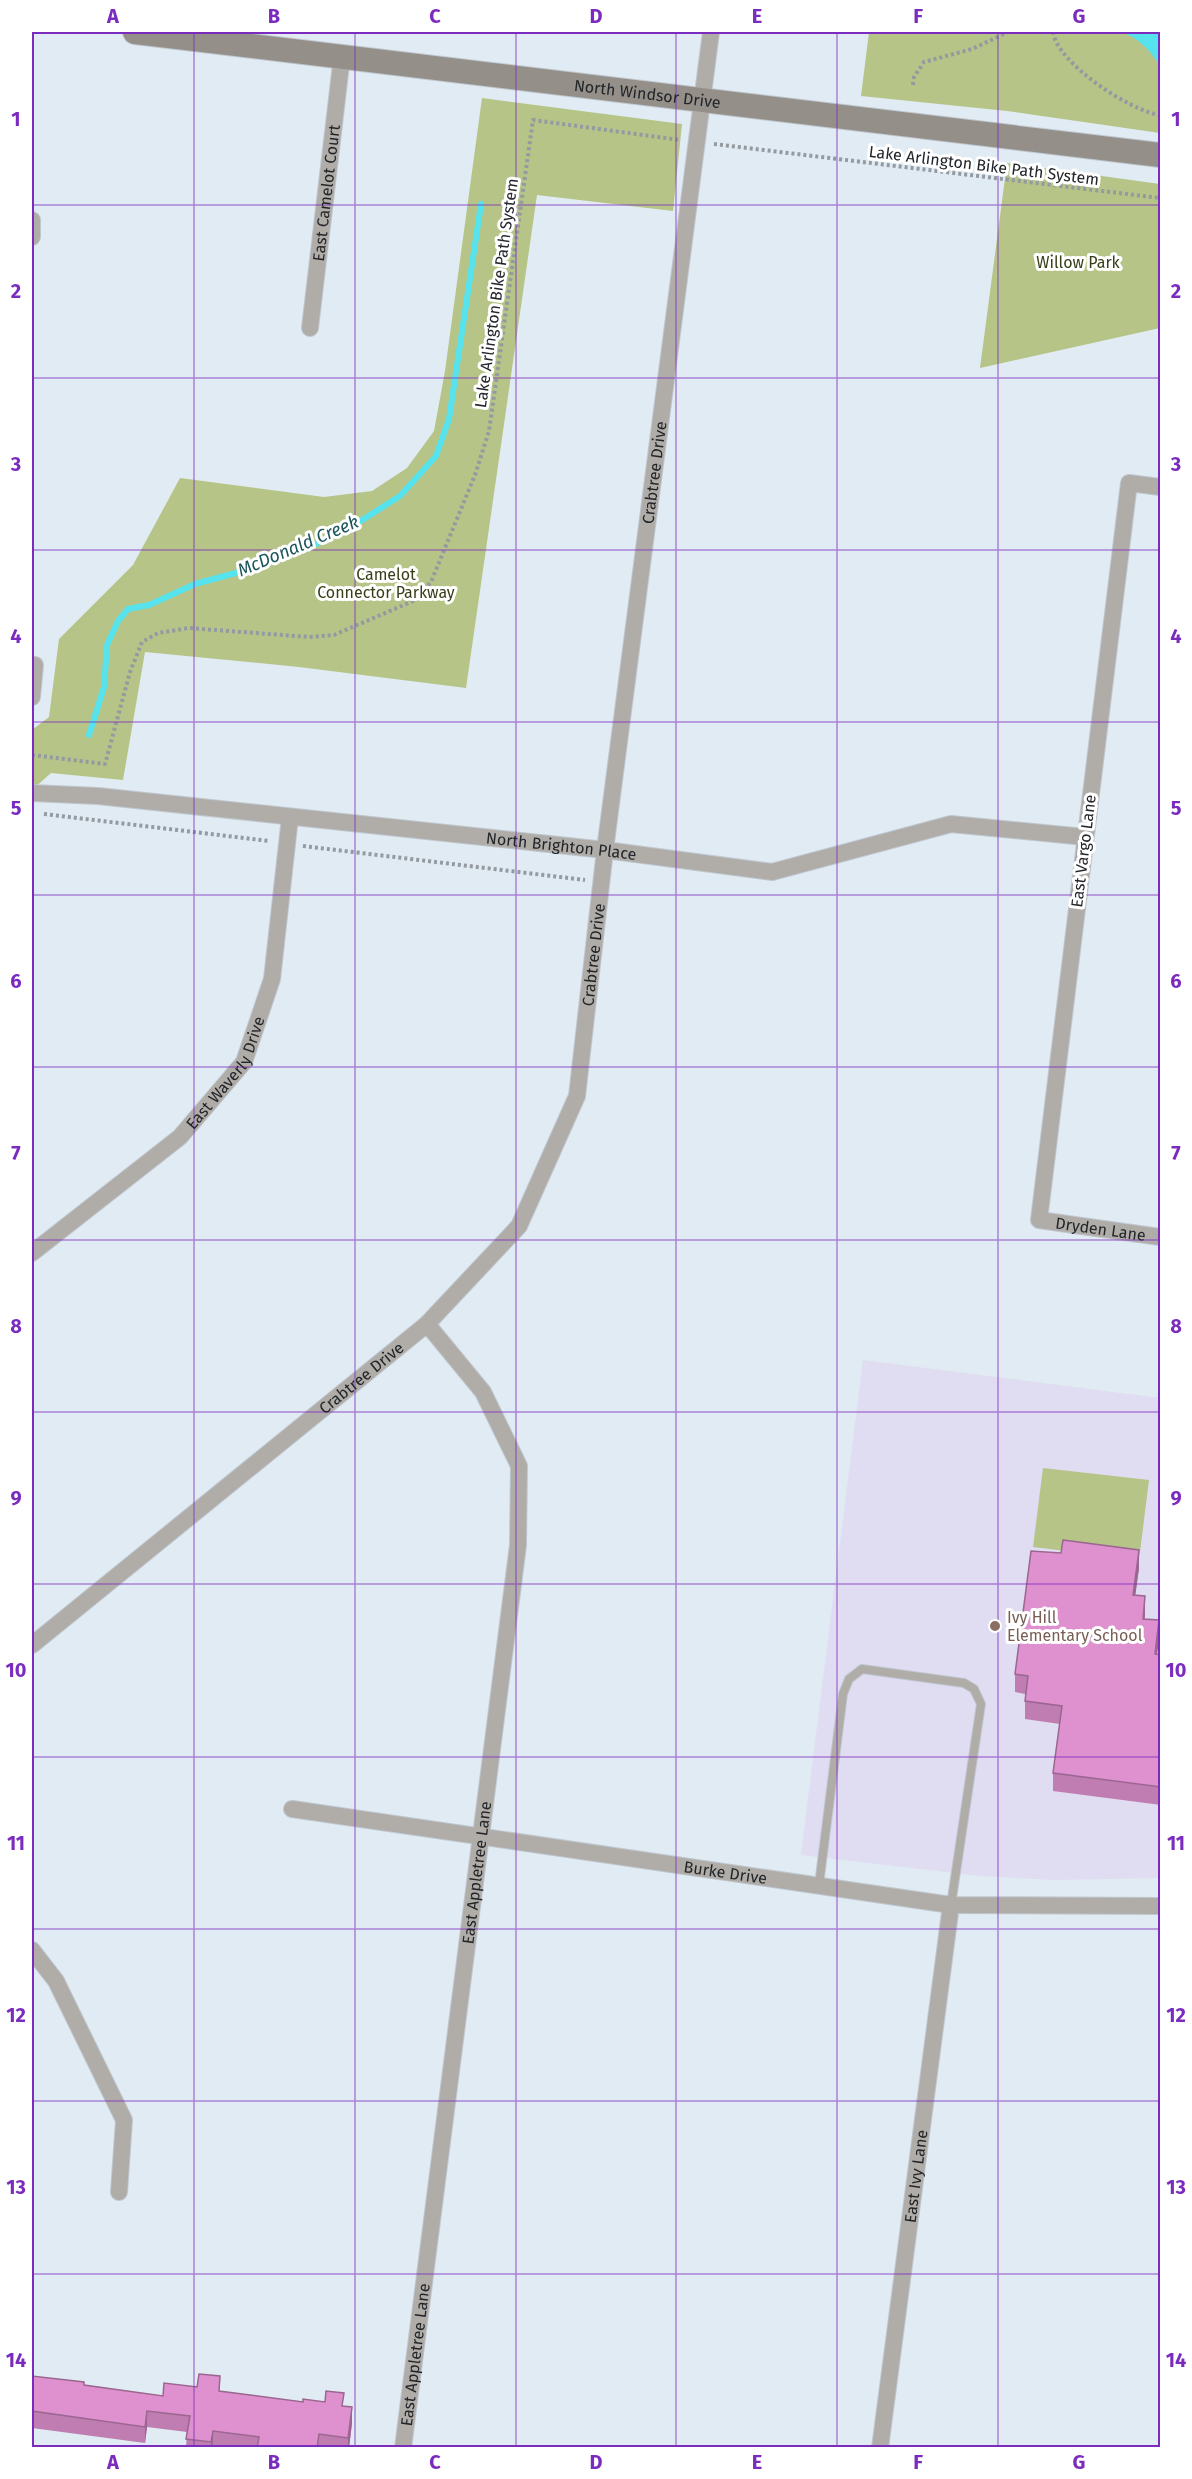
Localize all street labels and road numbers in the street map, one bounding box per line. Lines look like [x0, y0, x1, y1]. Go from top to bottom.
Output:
street label: North Windsor Drive [573, 76, 722, 112]
street label: East Camelot Court [309, 123, 344, 262]
street label: Lake Arlington Bike Path System [868, 142, 1100, 189]
street label: Lake Arlington Bike Path System [471, 177, 522, 409]
street label: Crabtree Drive [638, 420, 670, 525]
street label: East Vargo Lane [1067, 794, 1100, 909]
street label: North Brighton Place [485, 828, 638, 864]
street label: Crabtree Drive [578, 902, 609, 1007]
street label: East Waverly Drive [182, 1014, 269, 1133]
street label: Dryden Lane [1054, 1213, 1147, 1245]
street label: Crabtree Drive [315, 1338, 407, 1418]
street label: East Appletree Lane [458, 1800, 495, 1945]
street label: Burke Drive [682, 1857, 768, 1888]
street label: East Ivy Lane [901, 2129, 932, 2224]
street label: East Appletree Lane [397, 2282, 434, 2427]

